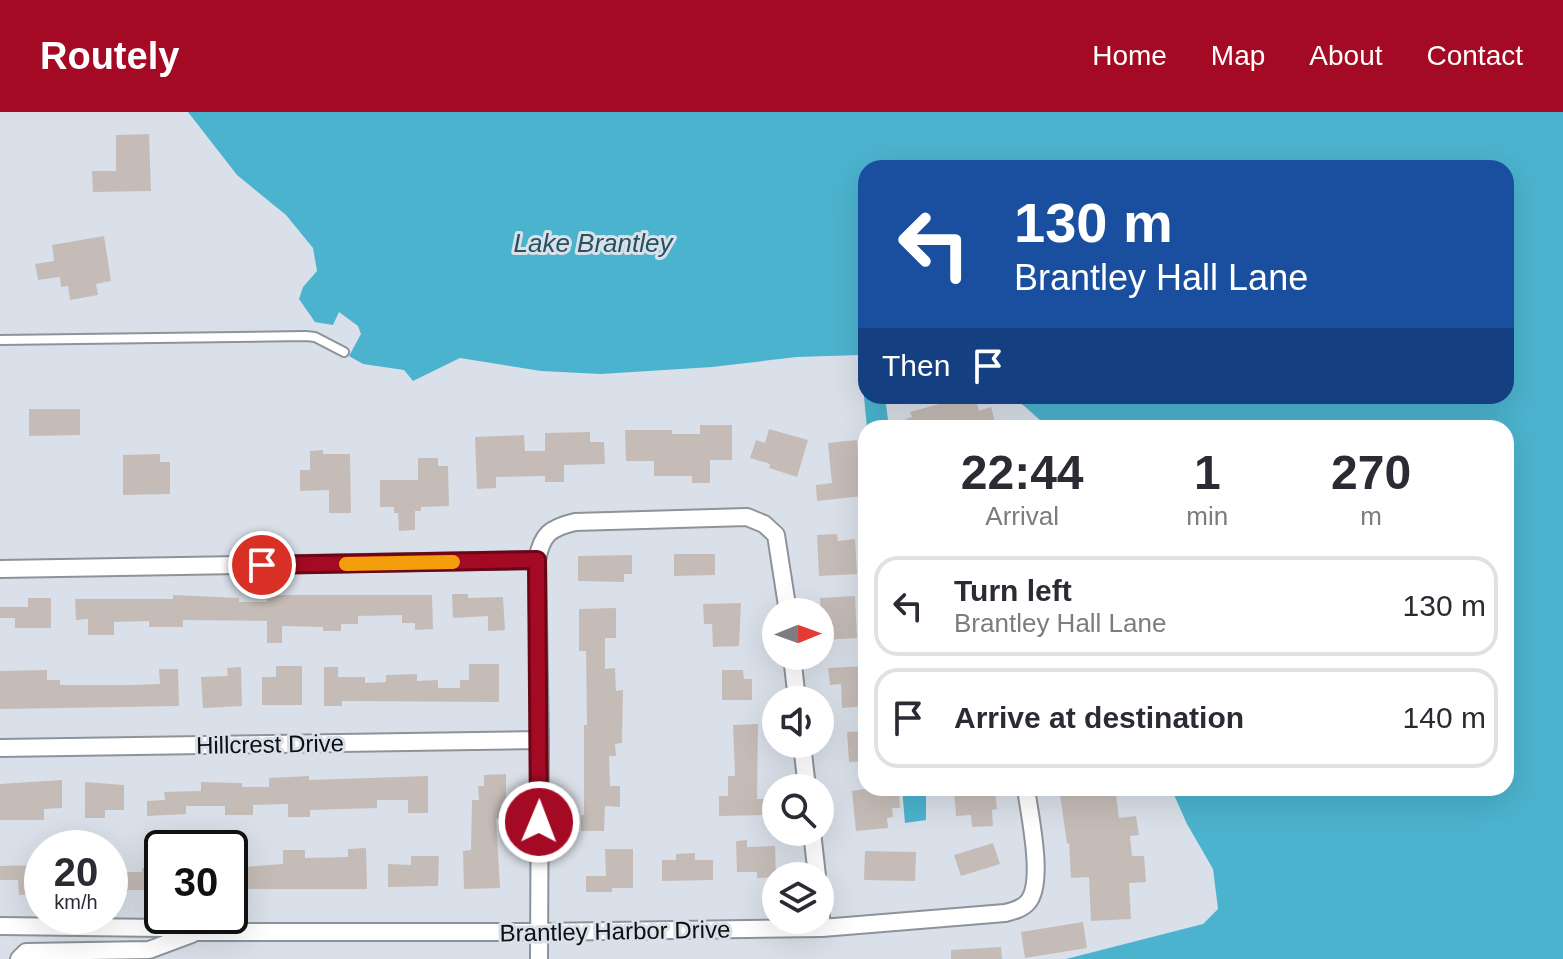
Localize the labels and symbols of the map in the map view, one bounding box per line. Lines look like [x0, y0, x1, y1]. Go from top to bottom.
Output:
water label: Lake Brantley [514, 228, 674, 258]
pin [228, 531, 296, 599]
north arrow [762, 598, 834, 670]
street label: Hillcrest Drive [196, 729, 344, 759]
position arrow [497, 780, 581, 864]
speed limit sign: 30 [144, 830, 248, 934]
street label: Brantley Harbor Drive [499, 915, 731, 947]

